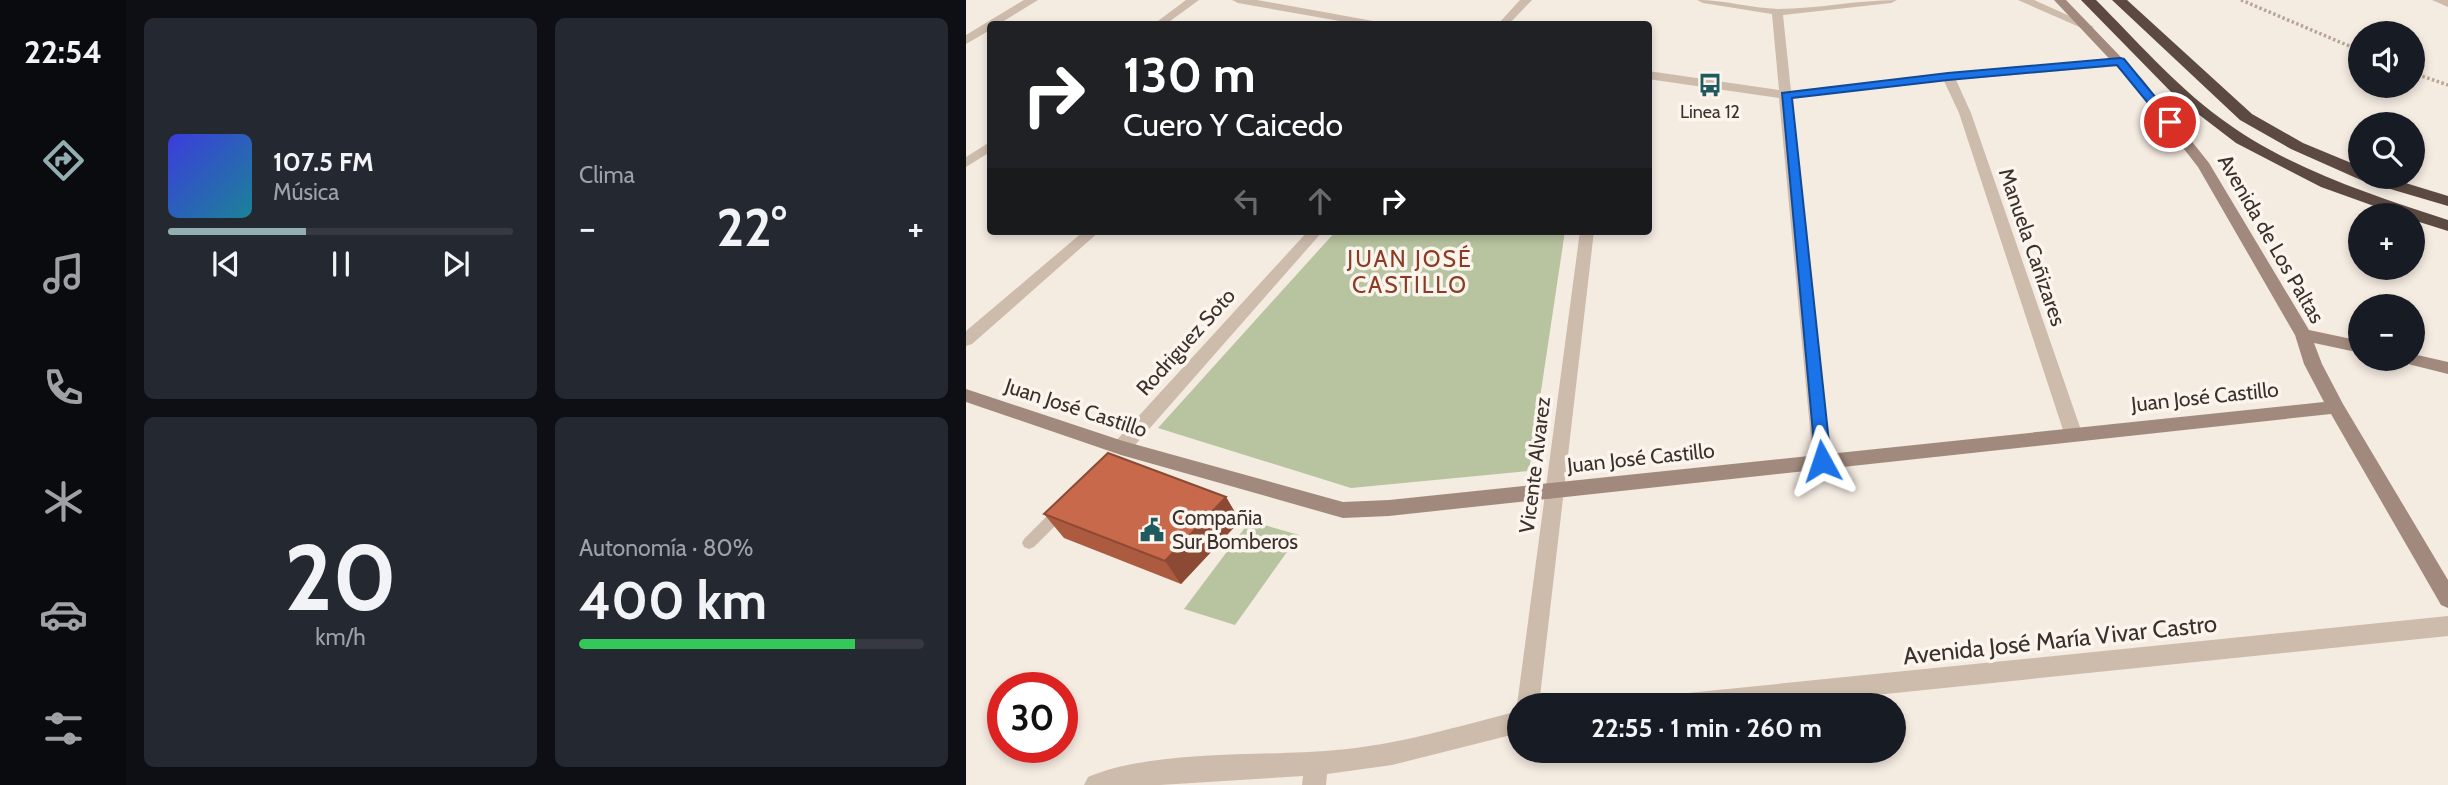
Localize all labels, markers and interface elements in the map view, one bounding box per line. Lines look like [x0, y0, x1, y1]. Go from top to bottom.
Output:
map controls [2348, 21, 2425, 371]
button: sound [2348, 21, 2425, 98]
text: 22:54 [24, 32, 102, 71]
text: 130 m [1123, 45, 1256, 104]
icon: right [1008, 49, 1099, 140]
bus stop icon: Linea 12 [1696, 71, 1724, 99]
pin [2140, 92, 2200, 152]
place label: Linea 12 [1680, 101, 1740, 123]
icon: arrive [2151, 103, 2189, 141]
text: Cuero Y Caicedo [1123, 105, 1343, 144]
button: search [2348, 112, 2425, 189]
icon: directions [39, 136, 88, 185]
text: 107.5 FM [273, 146, 374, 178]
street label: Avenida de Los Paltas [2213, 150, 2330, 328]
text: Clima [579, 161, 635, 189]
street label: Manuela Cañizares [1994, 165, 2071, 329]
text: Música [273, 178, 339, 206]
icon: left [1228, 182, 1266, 220]
icon: ahead [1301, 182, 1339, 220]
icon: right [1374, 182, 1412, 220]
text: 22° [716, 196, 787, 259]
button: + [2348, 203, 2425, 280]
text: − [579, 204, 596, 251]
text: + [907, 204, 924, 251]
district label: JUAN JOSÉ CASTILLO [1346, 244, 1473, 299]
icon: previous [207, 245, 245, 283]
icon: pause [322, 245, 360, 283]
icon: next [437, 245, 475, 283]
icon: music [39, 249, 88, 298]
street label: Rodriguez Soto [1131, 283, 1240, 400]
button: − [2348, 294, 2425, 371]
icon: phone [39, 363, 88, 412]
street label: Juan José Castillo [1001, 372, 1150, 442]
street label: Juan José Castillo [2129, 376, 2280, 417]
street label: Vicente Alvarez [1514, 395, 1555, 535]
position arrow [1785, 424, 1859, 498]
street label: Juan José Castillo [1565, 437, 1716, 478]
icon: climate [39, 477, 88, 526]
place label: Compañia Sur Bomberos [1172, 505, 1298, 554]
public building icon: Compañia Sur Bomberos [1138, 516, 1166, 544]
text: 20 [284, 522, 397, 633]
text: Autonomía · 80% [579, 534, 753, 562]
text: 400 km [579, 569, 767, 632]
icon: car [39, 590, 88, 639]
street label: Avenida José María Vivar Castro [1902, 609, 2218, 670]
text: km/h [315, 623, 366, 651]
speed limit sign: 30 [987, 672, 1078, 763]
icon: filters [39, 704, 88, 753]
text: 22:55 · 1 min · 260 m [1591, 712, 1822, 744]

